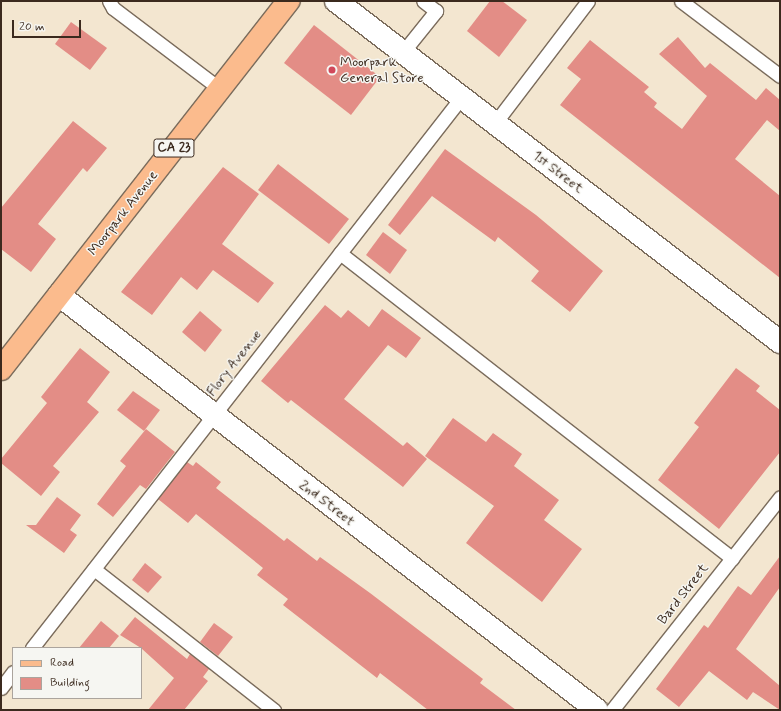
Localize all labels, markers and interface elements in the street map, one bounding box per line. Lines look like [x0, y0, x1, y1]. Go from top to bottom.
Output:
scale bar [14, 12, 83, 38]
text: 20 m [19, 19, 45, 35]
place label: Moorpark General Store [340, 54, 423, 86]
marker: Moorpark General Store [327, 65, 337, 75]
road number: CA 23 [153, 137, 195, 159]
street label: 1st Street [529, 147, 587, 197]
street label: Moorpark Avenue [84, 167, 162, 259]
street label: Flory Avenue [203, 327, 265, 399]
street label: 2nd Street [296, 476, 358, 530]
street label: Bard Street [654, 560, 712, 628]
legend [12, 647, 142, 699]
text: Road [50, 655, 74, 671]
text: Building [50, 675, 90, 691]

